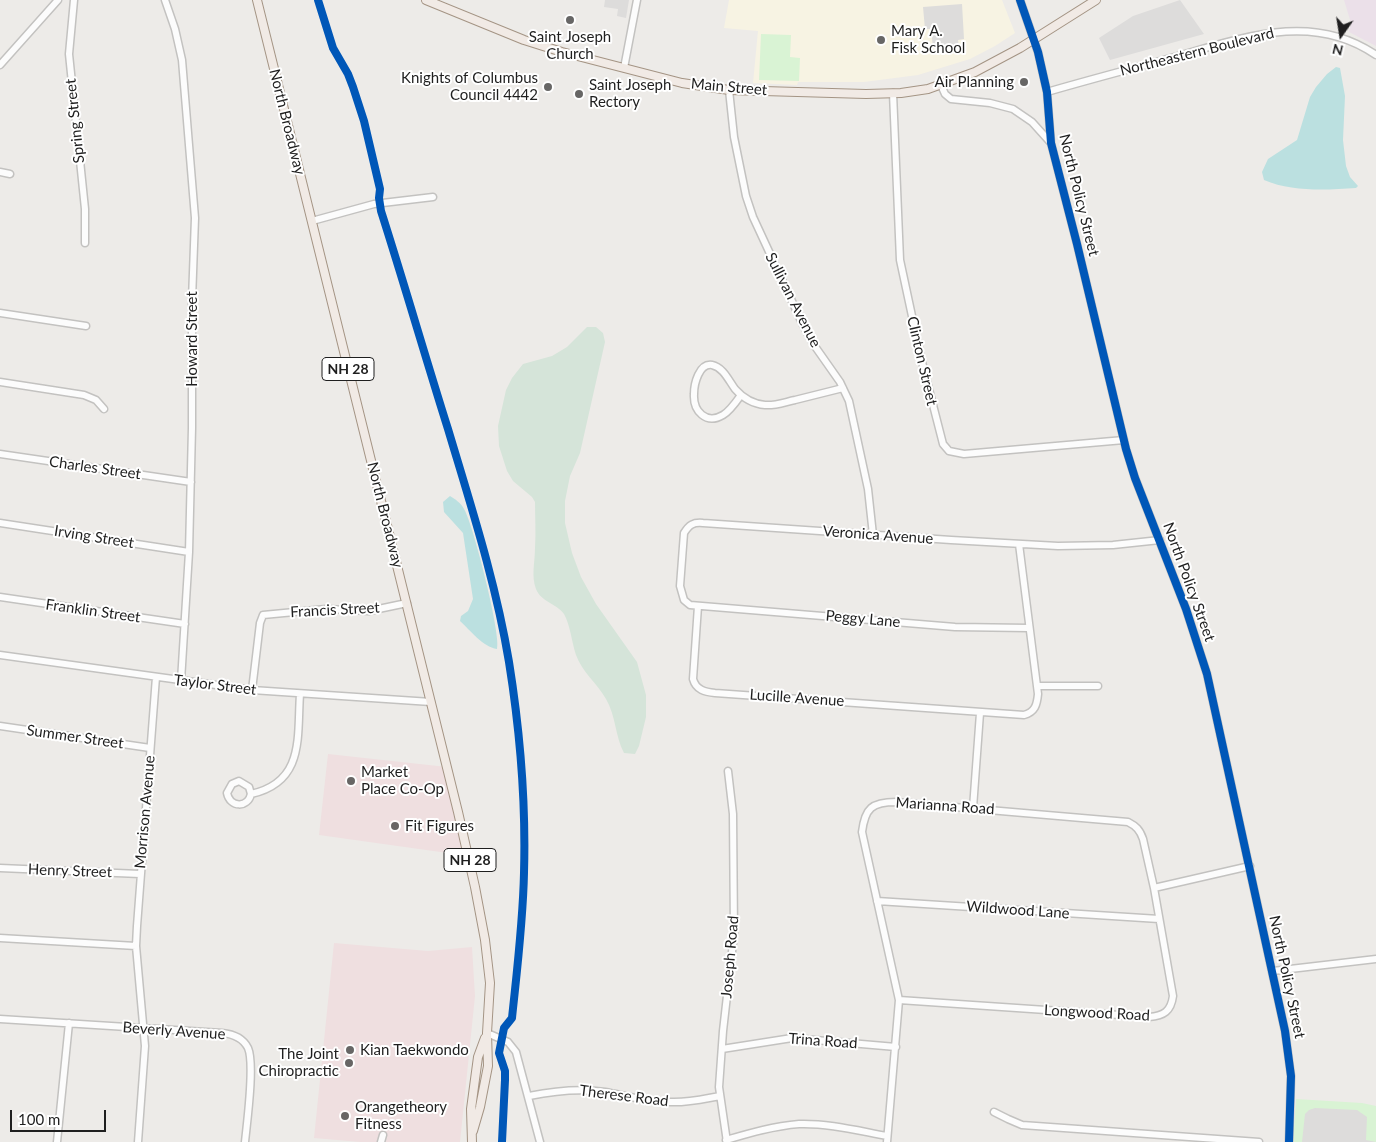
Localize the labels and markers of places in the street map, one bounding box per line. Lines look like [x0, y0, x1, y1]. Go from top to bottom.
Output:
marker: Saint Joseph Church [564, 14, 576, 26]
place label: Mary A. Fisk School [891, 22, 965, 57]
place label: Saint Joseph Church [529, 28, 611, 63]
marker: Mary A. Fisk School [875, 34, 887, 46]
place label: Knights of Columbus Council 4442 [401, 69, 538, 104]
place label: Air Planning [935, 73, 1014, 91]
place label: Saint Joseph Rectory [589, 76, 671, 111]
marker: Air Planning [1018, 76, 1030, 88]
marker: Knights of Columbus Council 4442 [542, 81, 554, 93]
marker: Saint Joseph Rectory [573, 88, 585, 100]
place label: Market Place Co-Op [361, 763, 444, 798]
marker: Market Place Co-Op [345, 775, 357, 787]
place label: Fit Figures [405, 817, 474, 835]
marker: Fit Figures [389, 820, 401, 832]
place label: Kian Taekwondo [360, 1041, 469, 1059]
marker: Kian Taekwondo [344, 1044, 356, 1056]
place label: The Joint Chiropractic [259, 1045, 339, 1080]
marker: The Joint Chiropractic [343, 1057, 355, 1069]
place label: Orangetheory Fitness [355, 1098, 447, 1133]
marker: Orangetheory Fitness [339, 1110, 351, 1122]

